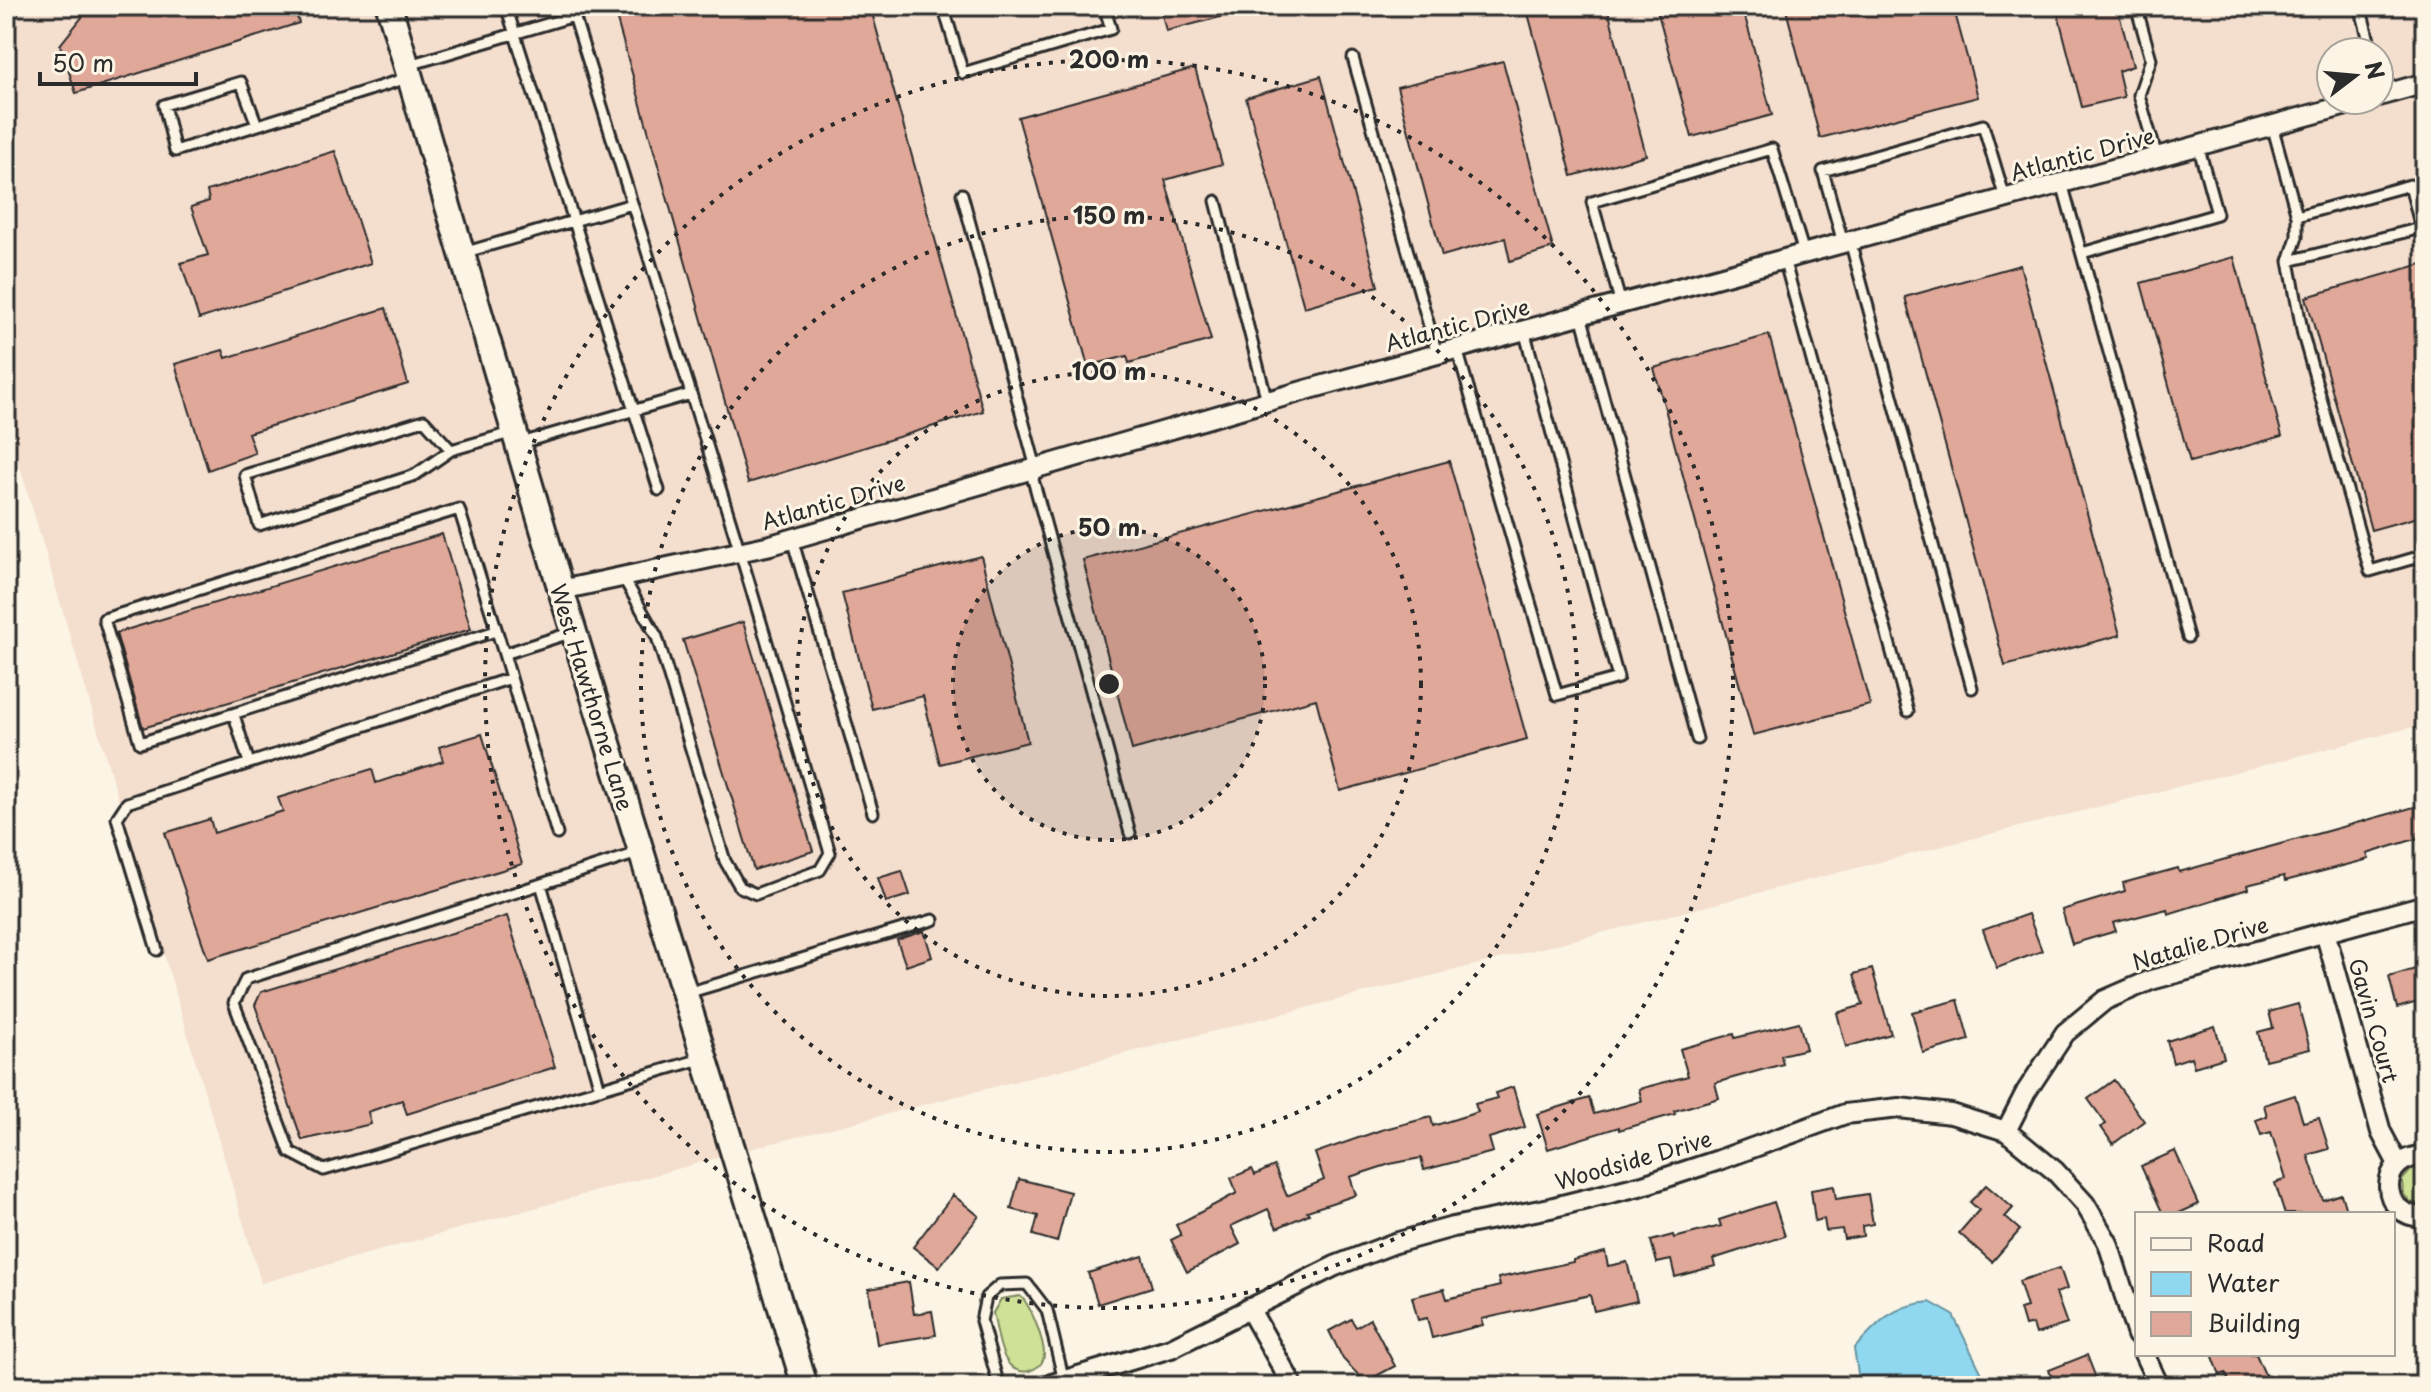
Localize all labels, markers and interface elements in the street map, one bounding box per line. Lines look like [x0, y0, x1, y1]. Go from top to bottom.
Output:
scale bar [40, 36, 196, 86]
north arrow [2315, 36, 2395, 116]
text: 200 m [1069, 40, 1149, 76]
text: 50 m [52, 44, 114, 80]
text: N [2357, 57, 2394, 83]
street label: Atlantic Drive [2006, 118, 2158, 188]
text: 150 m [1073, 196, 1145, 232]
street label: Atlantic Drive [1381, 289, 1533, 359]
text: 100 m [1072, 352, 1146, 388]
street label: Atlantic Drive [757, 465, 909, 537]
text: 50 m [1078, 508, 1140, 544]
street label: West Hawthorne Lane [543, 579, 643, 815]
centre of rings [1095, 670, 1123, 698]
street label: Natalie Drive [2128, 907, 2272, 977]
street label: Gavin Court [2341, 954, 2409, 1086]
street label: Woodside Drive [1551, 1121, 1715, 1197]
legend [2135, 1212, 2395, 1356]
text: Road [2207, 1224, 2265, 1260]
text: Water [2207, 1264, 2280, 1300]
text: Building [2207, 1304, 2301, 1340]

